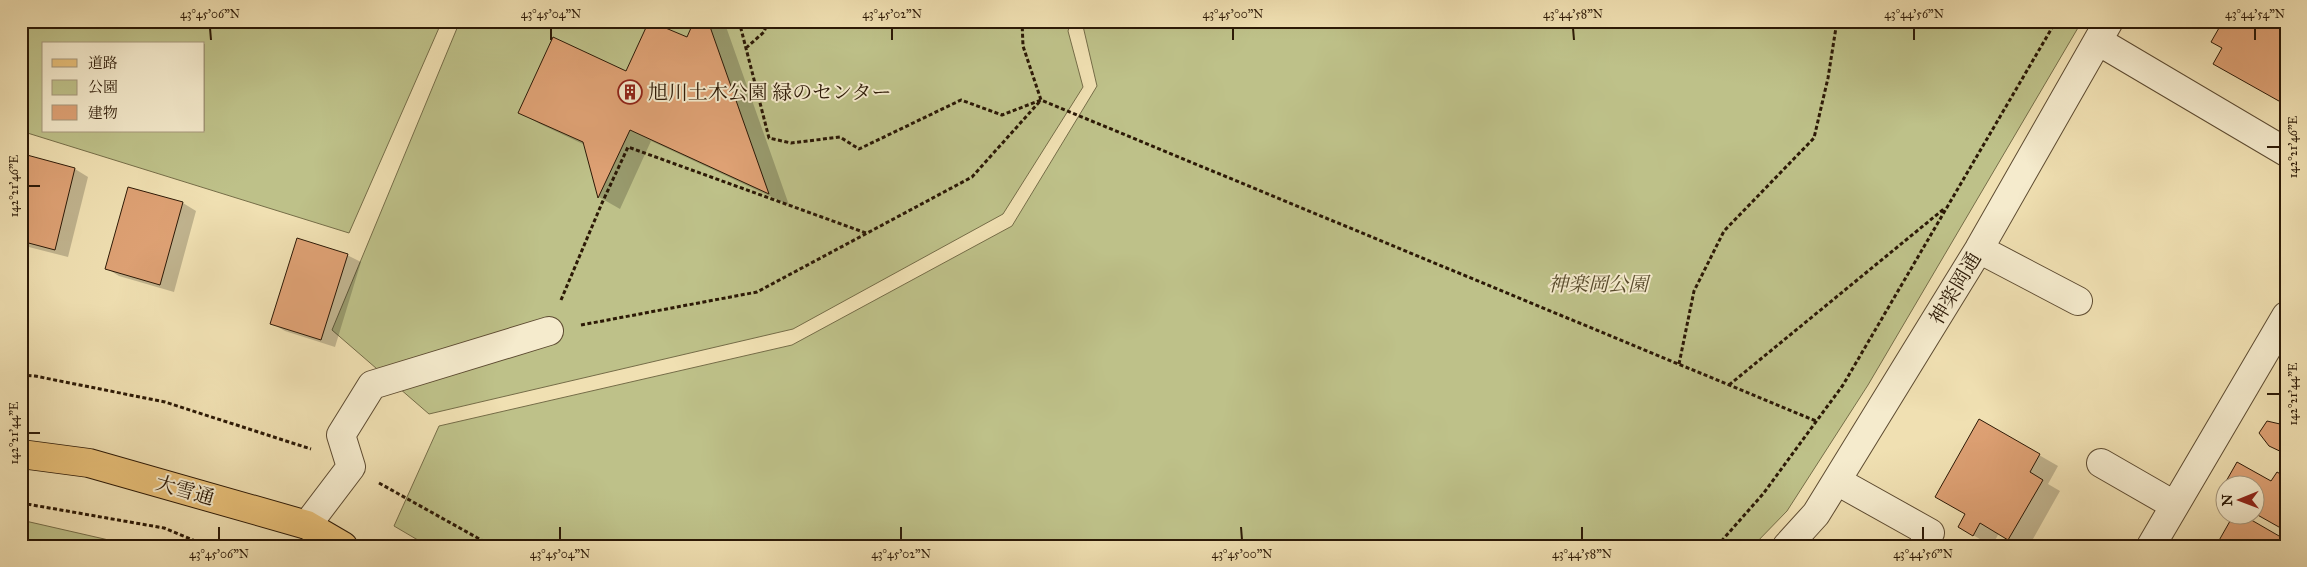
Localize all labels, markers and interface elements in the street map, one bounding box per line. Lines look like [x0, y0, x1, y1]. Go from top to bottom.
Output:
text: 43°45'06"N [180, 7, 240, 21]
text: 43°45'04"N [521, 7, 581, 21]
text: 43°45'02"N [862, 7, 922, 21]
text: 43°45'00"N [1203, 7, 1263, 21]
text: 43°44'58"N [1543, 7, 1603, 21]
text: 43°44'56"N [1884, 7, 1944, 21]
text: 43°44'54"N [2225, 7, 2285, 21]
legend [42, 42, 205, 132]
text: 道路 [88, 54, 118, 72]
text: 公園 [88, 78, 118, 96]
building icon: 旭川土木公園 緑のセンター [617, 79, 643, 105]
place label: 旭川土木公園 緑のセンター [648, 80, 892, 104]
text: 建物 [88, 104, 118, 122]
text: 142°21'46"E [2286, 115, 2300, 178]
text: 142°21'46"E [7, 154, 21, 217]
street label: 神楽岡通 [1924, 248, 1986, 328]
park label: 神楽岡公園 [1548, 272, 1651, 296]
text: 142°21'44"E [2286, 362, 2300, 425]
text: 142°21'44"E [7, 401, 21, 464]
street label: 大雪通 [153, 470, 217, 510]
north arrow [2214, 474, 2264, 524]
text: N [2219, 494, 2236, 506]
text: 43°45'06"N [189, 547, 249, 561]
text: 43°45'04"N [530, 547, 590, 561]
text: 43°45'02"N [871, 547, 931, 561]
text: 43°45'00"N [1212, 547, 1272, 561]
text: 43°44'58"N [1552, 547, 1612, 561]
text: 43°44'56"N [1893, 547, 1953, 561]

